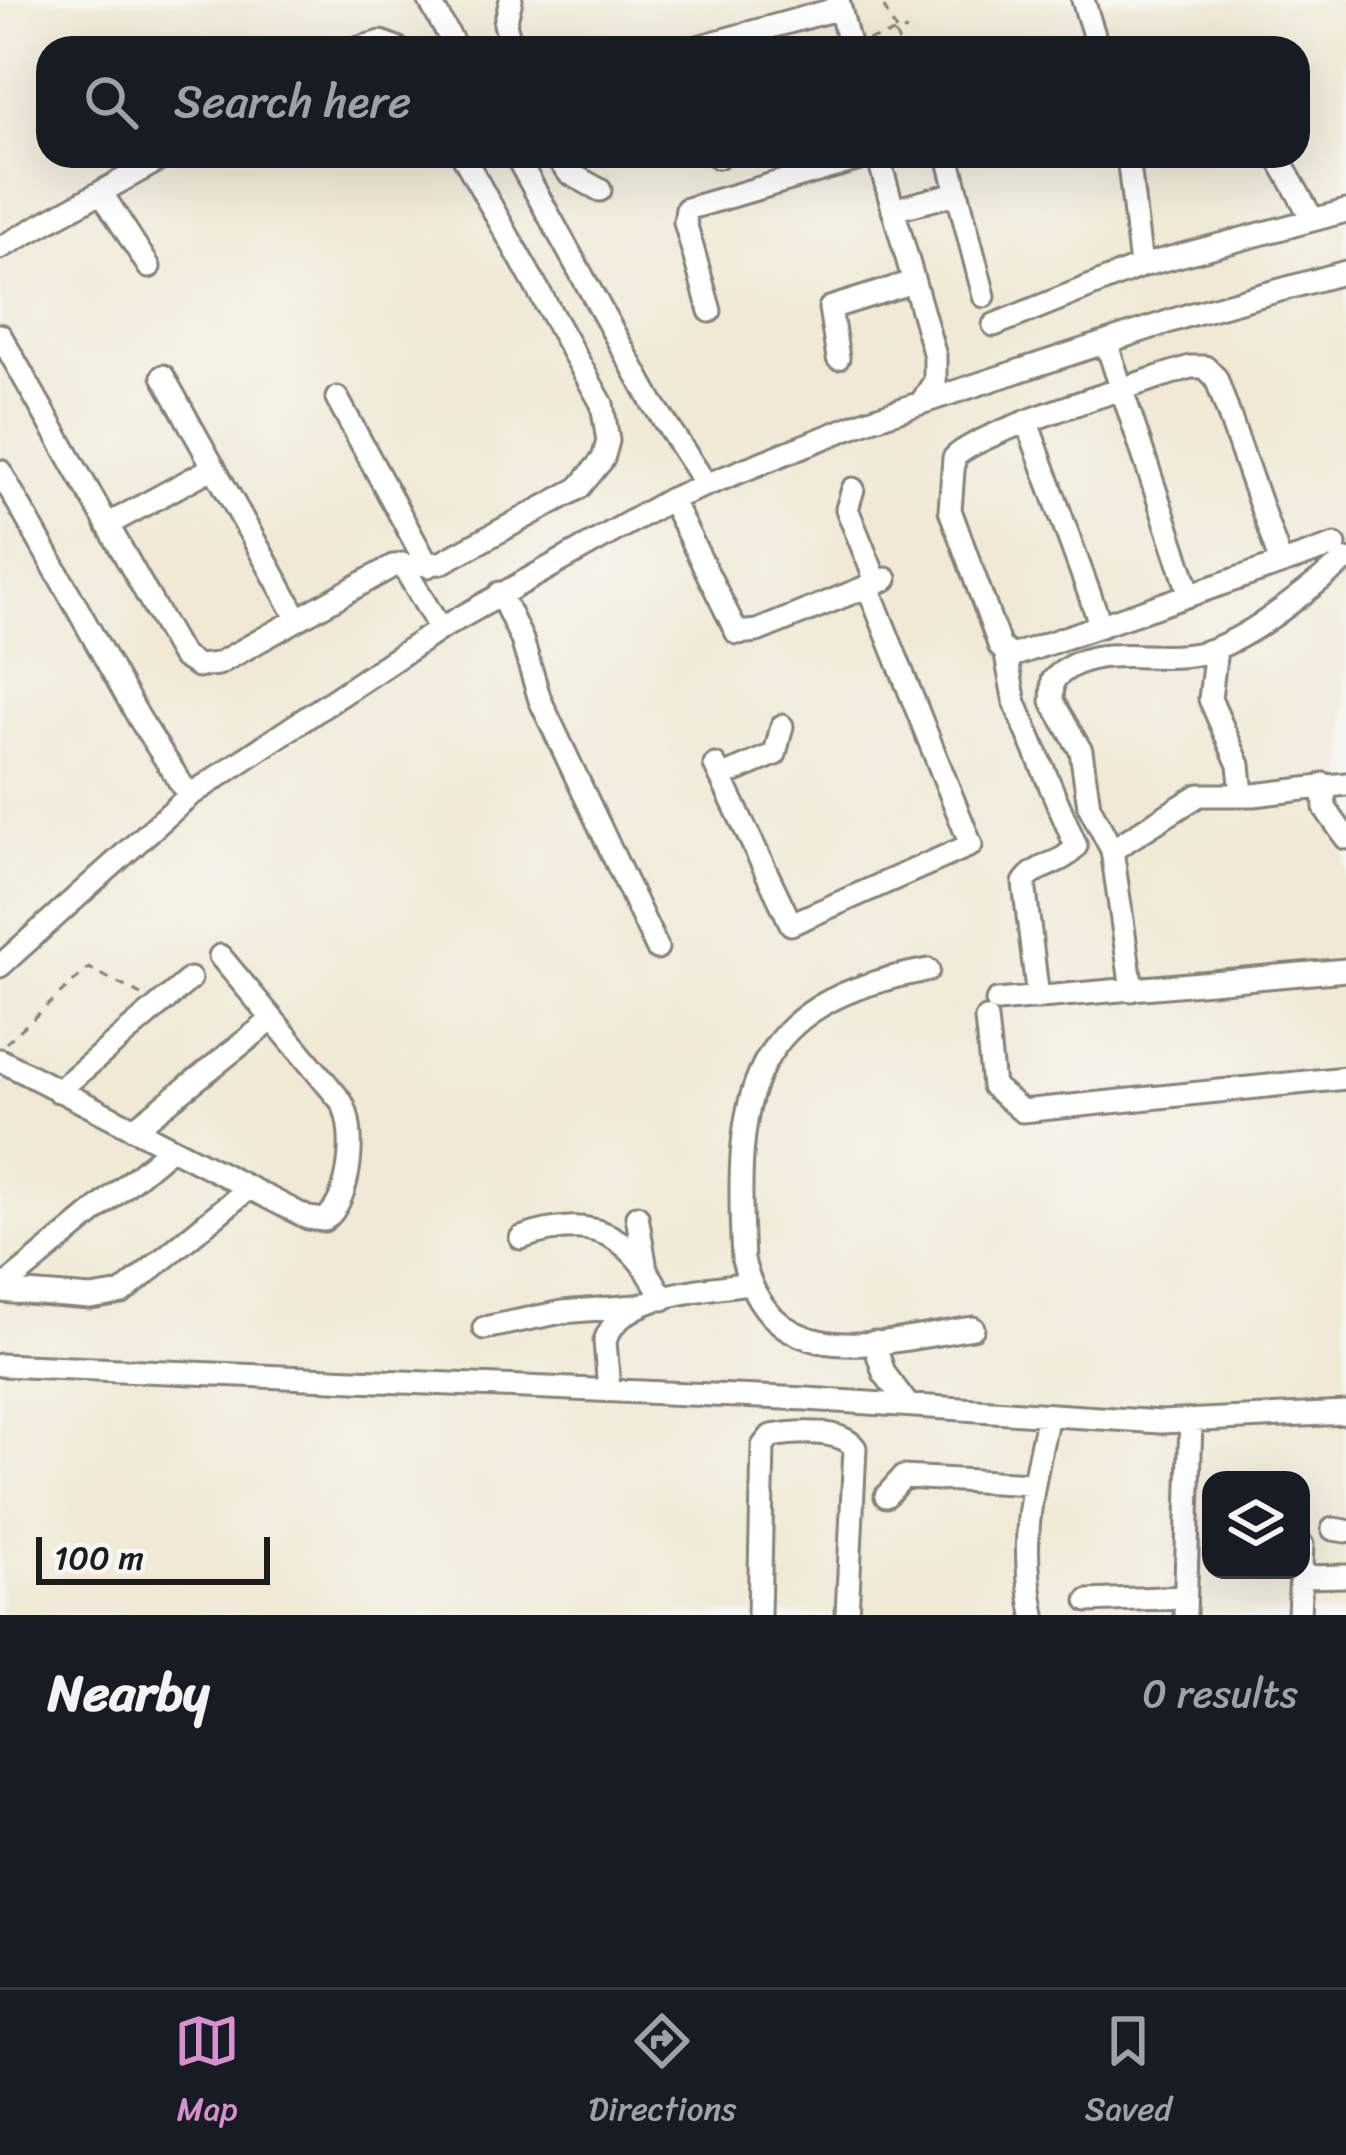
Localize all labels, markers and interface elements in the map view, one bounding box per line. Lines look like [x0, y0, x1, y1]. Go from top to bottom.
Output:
search box [36, 36, 1310, 168]
text: Search here [174, 62, 411, 142]
icon: search [78, 69, 144, 135]
map controls [1202, 1471, 1310, 1579]
button: layers [1202, 1471, 1310, 1579]
text: 100 m [54, 1529, 144, 1587]
scale bar [36, 1531, 270, 1584]
text: Nearby [48, 1648, 209, 1738]
text: 0 results [1142, 1659, 1298, 1728]
tab: Map [174, 2008, 240, 2138]
tab: Directions [589, 2008, 736, 2138]
tab: Saved [1085, 2008, 1172, 2138]

